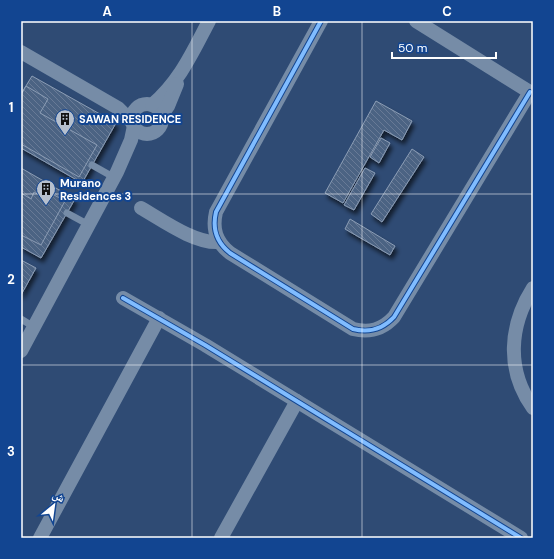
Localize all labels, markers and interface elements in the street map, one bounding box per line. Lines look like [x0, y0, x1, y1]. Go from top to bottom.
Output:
text: A [102, 3, 112, 20]
text: B [273, 3, 281, 20]
text: C [442, 3, 452, 20]
scale bar [392, 34, 496, 60]
text: 50 m [398, 40, 427, 56]
text: 1 [9, 99, 13, 116]
building icon: SAWAN RESIDENCE [54, 108, 76, 136]
place label: SAWAN RESIDENCE [79, 112, 181, 126]
place label: Murano Residences 3 [60, 176, 131, 203]
building icon: Murano Residences 3 [35, 178, 57, 206]
text: 2 [7, 271, 15, 288]
text: 3 [7, 443, 15, 460]
north arrow [34, 485, 74, 525]
text: ش [50, 487, 68, 506]

